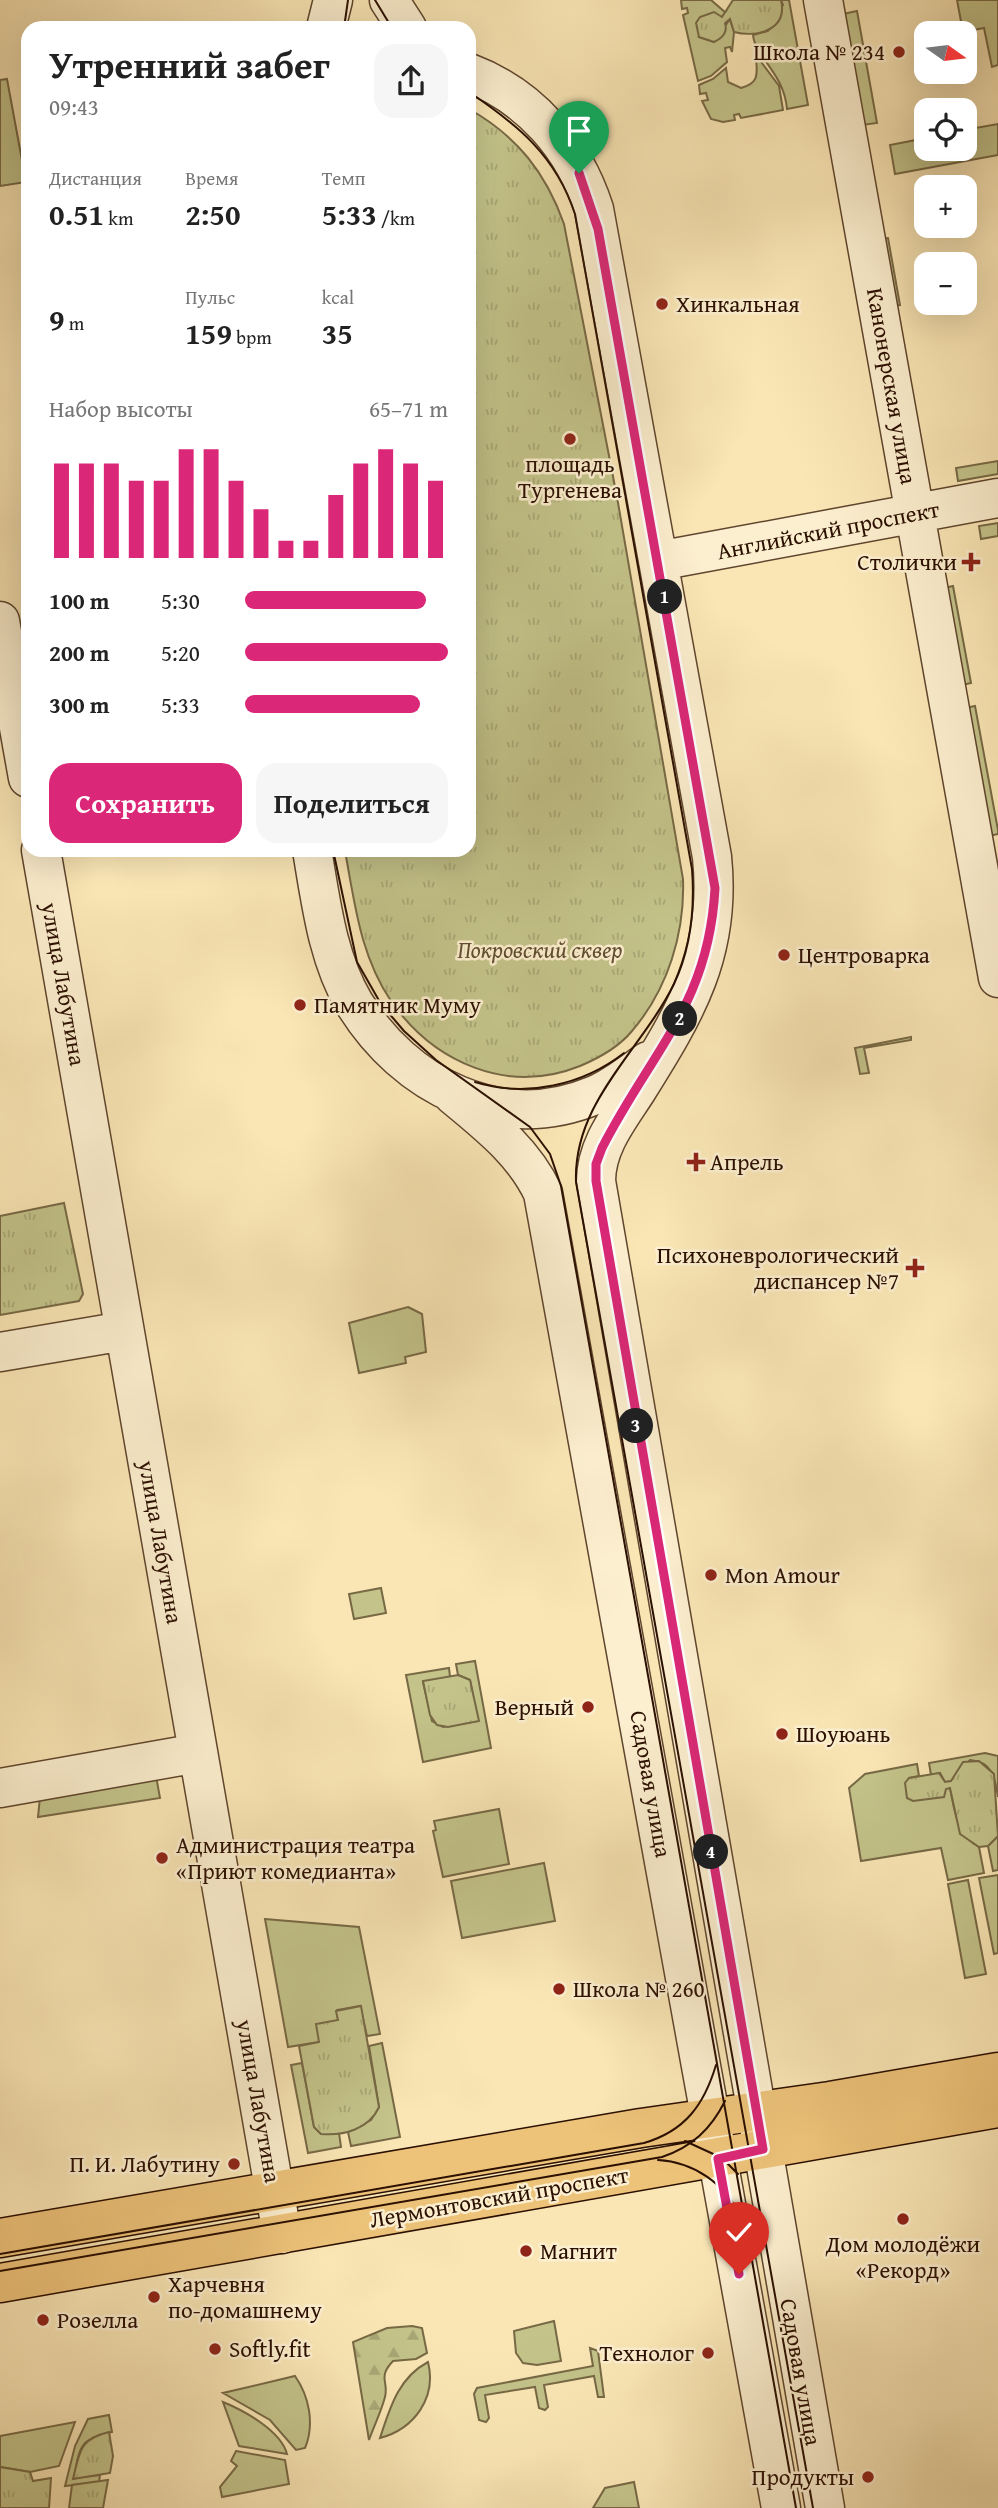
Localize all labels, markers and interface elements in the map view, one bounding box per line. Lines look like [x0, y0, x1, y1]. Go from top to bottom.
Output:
north arrow [914, 21, 976, 84]
map controls [914, 21, 977, 315]
place label: Школа № 234 [753, 35, 885, 68]
text: Утренний забег [49, 36, 330, 92]
button: share [374, 44, 448, 118]
marker: Школа № 234 [891, 44, 907, 60]
text: 09:43 [49, 90, 99, 123]
button: locate [914, 98, 977, 161]
pin [549, 101, 609, 173]
icon: arrive [560, 112, 598, 150]
text: Дистанция [49, 164, 142, 192]
text: Время [185, 164, 238, 192]
text: Темп [322, 164, 366, 192]
button: + [914, 175, 977, 238]
text: 0.51 [49, 192, 104, 236]
text: 2:50 [185, 192, 240, 236]
text: 5:33 [322, 192, 377, 236]
text: km [104, 204, 133, 232]
text: /km [377, 204, 415, 232]
button: − [914, 252, 977, 315]
text: Пульс [185, 283, 235, 311]
text: kcal [322, 283, 354, 311]
street label: Канонерская улица [859, 285, 926, 487]
place label: Хинкальная [676, 287, 800, 320]
marker: Хинкальная [654, 296, 670, 312]
text: 9 [49, 297, 65, 341]
text: m [65, 309, 84, 337]
text: 159 [185, 311, 232, 355]
text: 35 [322, 311, 353, 355]
text: bpm [232, 323, 272, 351]
text: Набор высоты [49, 392, 193, 425]
text: 65–71 m [369, 392, 448, 425]
marker: площадь Тургенева [562, 431, 578, 447]
place label: площадь Тургенева [518, 447, 622, 506]
street label: Английский проспект [714, 492, 942, 567]
place label: Столички [857, 545, 957, 578]
marker: Столички [963, 554, 979, 570]
pin: 1 [648, 580, 682, 614]
text: 1 [660, 582, 669, 610]
text: 100 m [49, 584, 110, 617]
text: 5:30 [161, 584, 200, 617]
text: 200 m [49, 636, 110, 669]
text: 5:20 [161, 636, 200, 669]
text: 300 m [49, 688, 110, 721]
text: 5:33 [161, 688, 200, 721]
button: Сохранить [49, 763, 242, 843]
button: Поделиться [256, 763, 448, 843]
street label: улица Лабутина [34, 899, 95, 1068]
park label: Покровский сквер [457, 933, 623, 966]
place label: Центроварка [798, 938, 930, 971]
marker: Центроварка [776, 947, 792, 963]
place label: Памятник Муму [314, 988, 481, 1021]
marker: Памятник Муму [292, 997, 308, 1013]
pin: 2 [662, 1002, 698, 1036]
text: 2 [675, 1004, 684, 1032]
place label: Апрель [710, 1145, 784, 1178]
marker: Апрель [688, 1154, 704, 1170]
place label: Психоневрологический диспансер №7 [657, 1238, 899, 1297]
marker: Психоневрологический диспансер №7 [905, 1258, 925, 1278]
pin: 3 [618, 1408, 654, 1444]
text: 3 [631, 1411, 640, 1439]
street label: улица Лабутина [131, 1457, 192, 1626]
place label: Mon Amour [725, 1558, 840, 1591]
marker: Mon Amour [703, 1567, 719, 1583]
place label: Верный [495, 1690, 574, 1723]
marker: Верный [580, 1699, 596, 1715]
street label: Садовая улица [622, 1708, 681, 1860]
place label: Шоуюань [796, 1717, 891, 1750]
marker: Шоуюань [774, 1726, 790, 1742]
place label: Администрация театра «Приют комедианта» [176, 1828, 415, 1887]
pin: 4 [694, 1834, 728, 1870]
text: 4 [706, 1837, 715, 1865]
marker: Администрация театра «Приют комедианта» [154, 1850, 170, 1866]
place label: Школа № 260 [573, 1972, 705, 2005]
marker: Школа № 260 [551, 1981, 567, 1997]
street label: улица Лабутина [229, 2016, 290, 2185]
place label: П. И. Лабутину [69, 2147, 220, 2180]
marker: П. И. Лабутину [226, 2156, 242, 2172]
street label: Лермонтовский проспект [367, 2157, 631, 2236]
pin [709, 2202, 769, 2274]
marker: Дом молодёжи «Рекорд» [895, 2211, 911, 2227]
icon: check [720, 2213, 758, 2251]
place label: Дом молодёжи «Рекорд» [825, 2227, 980, 2286]
place label: Магнит [540, 2234, 617, 2267]
marker: Магнит [518, 2243, 534, 2259]
place label: Харчевня по-домашнему [168, 2267, 322, 2326]
marker: Харчевня по-домашнему [146, 2289, 162, 2305]
street label: Садовая улица [772, 2296, 831, 2448]
place label: Розелла [57, 2303, 138, 2336]
marker: Розелла [35, 2312, 51, 2328]
place label: Softly.fit [229, 2332, 311, 2365]
place label: Технолог [599, 2336, 694, 2369]
marker: Softly.fit [207, 2341, 223, 2357]
marker: Технолог [700, 2345, 716, 2361]
place label: Продукты [752, 2460, 854, 2493]
marker: Продукты [860, 2469, 876, 2485]

